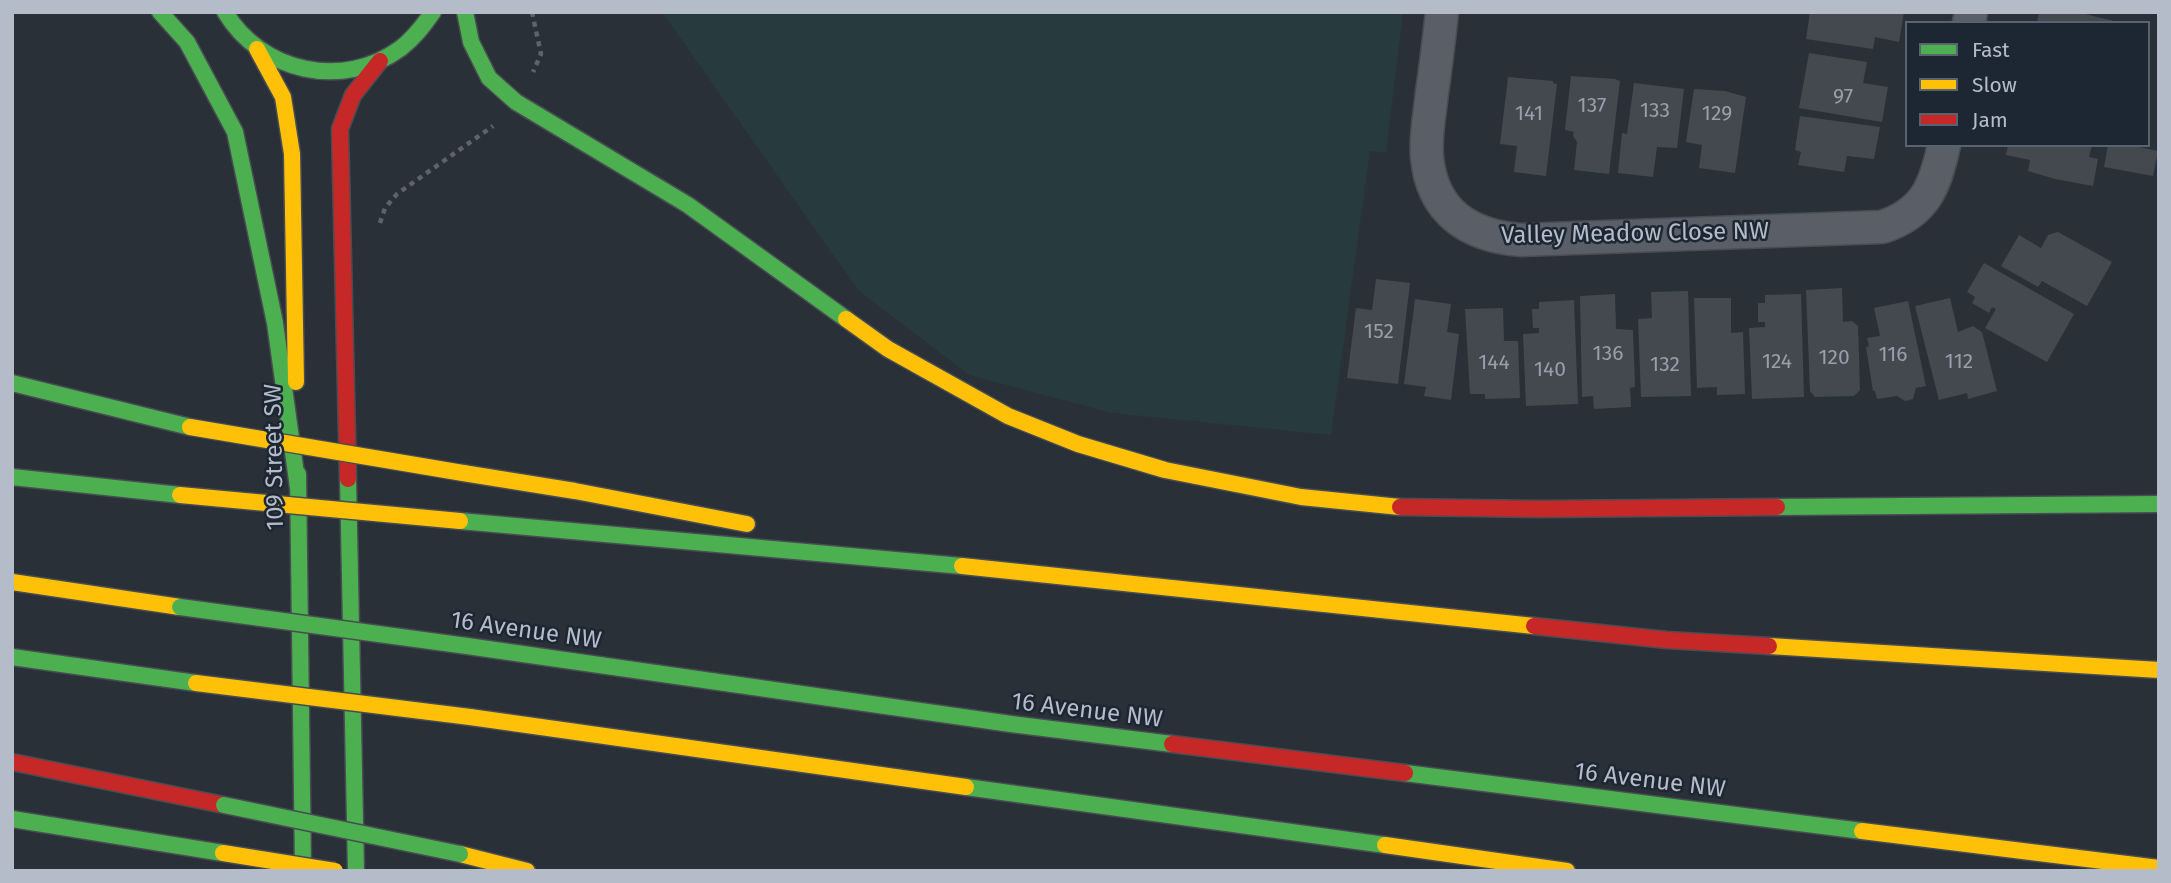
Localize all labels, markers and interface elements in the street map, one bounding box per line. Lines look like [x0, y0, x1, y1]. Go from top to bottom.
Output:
legend [1905, 21, 2150, 147]
text: Fast [1972, 37, 2010, 63]
text: Slow [1972, 72, 2017, 98]
house number: 97 [1833, 84, 1853, 110]
house number: 137 [1578, 93, 1606, 119]
house number: 133 [1640, 98, 1670, 124]
house number: 141 [1515, 101, 1543, 127]
house number: 129 [1702, 101, 1732, 127]
text: Jam [1972, 107, 2008, 133]
street label: Valley Meadow Close NW [1501, 217, 1769, 251]
house number: 152 [1364, 319, 1394, 345]
house number: 136 [1593, 341, 1623, 367]
house number: 116 [1878, 342, 1908, 368]
house number: 120 [1818, 345, 1850, 371]
house number: 124 [1762, 349, 1792, 375]
house number: 112 [1945, 349, 1973, 375]
house number: 144 [1478, 350, 1510, 376]
house number: 132 [1650, 352, 1680, 378]
house number: 140 [1534, 357, 1566, 383]
street label: 109 Street SW [259, 383, 291, 531]
street label: 16 Avenue NW [449, 606, 603, 656]
street label: 16 Avenue NW [1010, 687, 1164, 735]
street label: 16 Avenue NW [1573, 757, 1727, 805]

